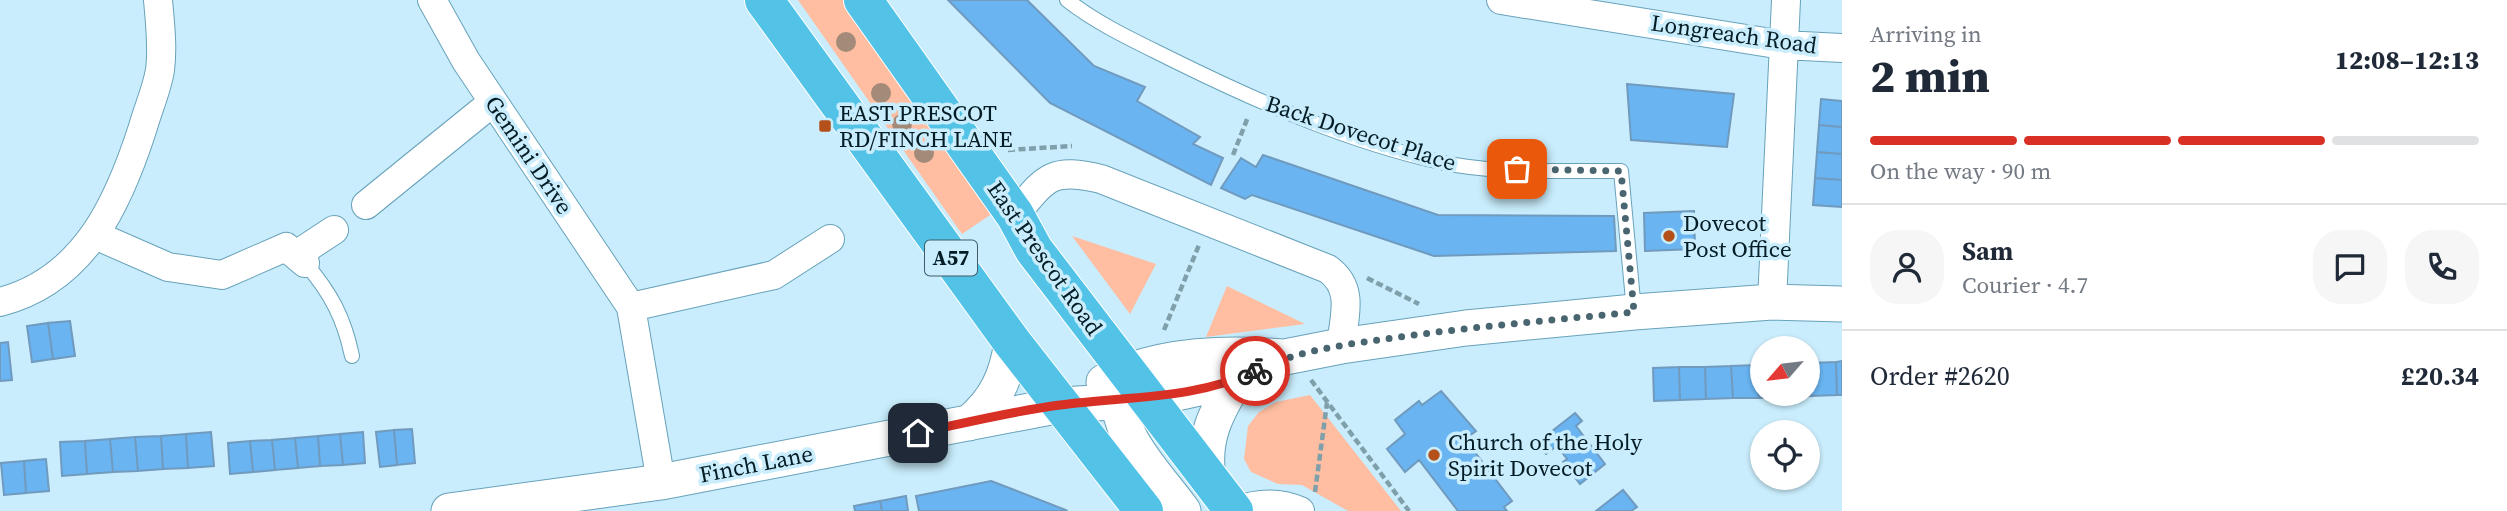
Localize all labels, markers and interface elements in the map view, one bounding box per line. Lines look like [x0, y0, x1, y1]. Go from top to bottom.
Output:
street label: Longreach Road [1649, 7, 1819, 61]
text: Arriving in [1870, 18, 1982, 50]
text: 12:08–12:13 [2335, 42, 2479, 78]
text: 2 min [1870, 44, 1990, 107]
street label: Back Dovecot Place [1262, 87, 1460, 179]
street label: Gemini Drive [478, 89, 580, 221]
place label: EAST PRESCOT RD/FINCH LANE [839, 97, 1013, 155]
marker: EAST PRESCOT RD/FINCH LANE [817, 118, 833, 134]
pin [1487, 139, 1547, 199]
icon: bag [1498, 150, 1536, 188]
text: On the way · 90 m [1870, 155, 2051, 187]
street label: East Prescot Road [980, 174, 1110, 342]
place label: Dovecot Post Office [1683, 207, 1792, 265]
marker: Dovecot Post Office [1661, 228, 1677, 244]
button: person [1870, 230, 1944, 304]
button: chat [2313, 230, 2387, 304]
button: phone [2405, 230, 2479, 304]
text: Sam [1962, 233, 2013, 269]
road number: A57 [925, 240, 977, 276]
text: Courier · 4.7 [1962, 269, 2088, 301]
courier [1220, 336, 1290, 406]
north arrow [1750, 336, 1820, 406]
map controls [1750, 336, 1820, 490]
icon: bike [1236, 352, 1274, 390]
text: Order #2620 [1870, 358, 2010, 394]
text: £20.34 [2401, 358, 2479, 394]
pin [888, 403, 948, 463]
icon: home [899, 414, 937, 452]
button: locate [1750, 420, 1820, 490]
place label: Church of the Holy Spirit Dovecot [1448, 426, 1642, 484]
street label: Finch Lane [697, 437, 815, 491]
marker: Church of the Holy Spirit Dovecot [1426, 447, 1442, 463]

